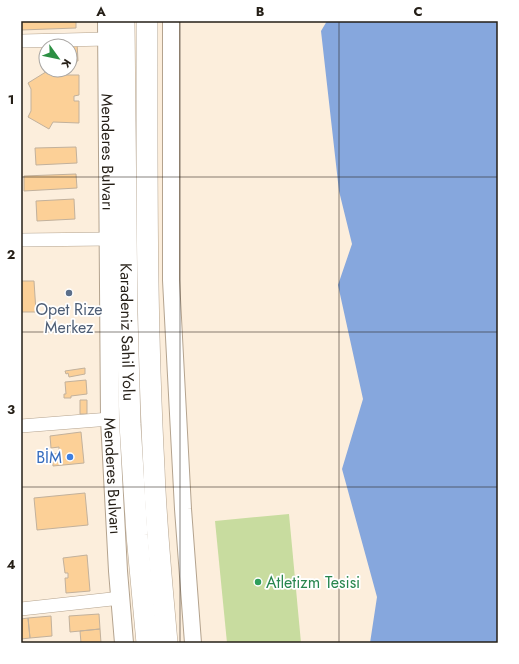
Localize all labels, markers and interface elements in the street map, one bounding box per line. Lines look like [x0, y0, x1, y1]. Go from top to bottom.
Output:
text: A [95, 2, 106, 21]
text: B [256, 2, 265, 21]
text: C [413, 2, 423, 21]
north arrow [38, 38, 78, 78]
text: K [57, 56, 75, 71]
text: 1 [8, 90, 14, 109]
street label: Menderes Bulvarı [96, 93, 120, 211]
text: 2 [7, 245, 15, 264]
street label: Karadeniz Sahil Yolu [115, 263, 141, 401]
marker: Opet Rize Merkez [64, 288, 74, 298]
place label: Opet Rize Merkez [35, 298, 103, 339]
text: 3 [7, 400, 15, 419]
street label: Menderes Bulvarı [98, 417, 128, 535]
place label: BİM [36, 446, 62, 469]
marker: BİM [65, 452, 75, 462]
text: 4 [6, 555, 16, 574]
place label: Atletizm Tesisi [266, 571, 360, 594]
marker: Atletizm Tesisi [253, 577, 263, 587]

